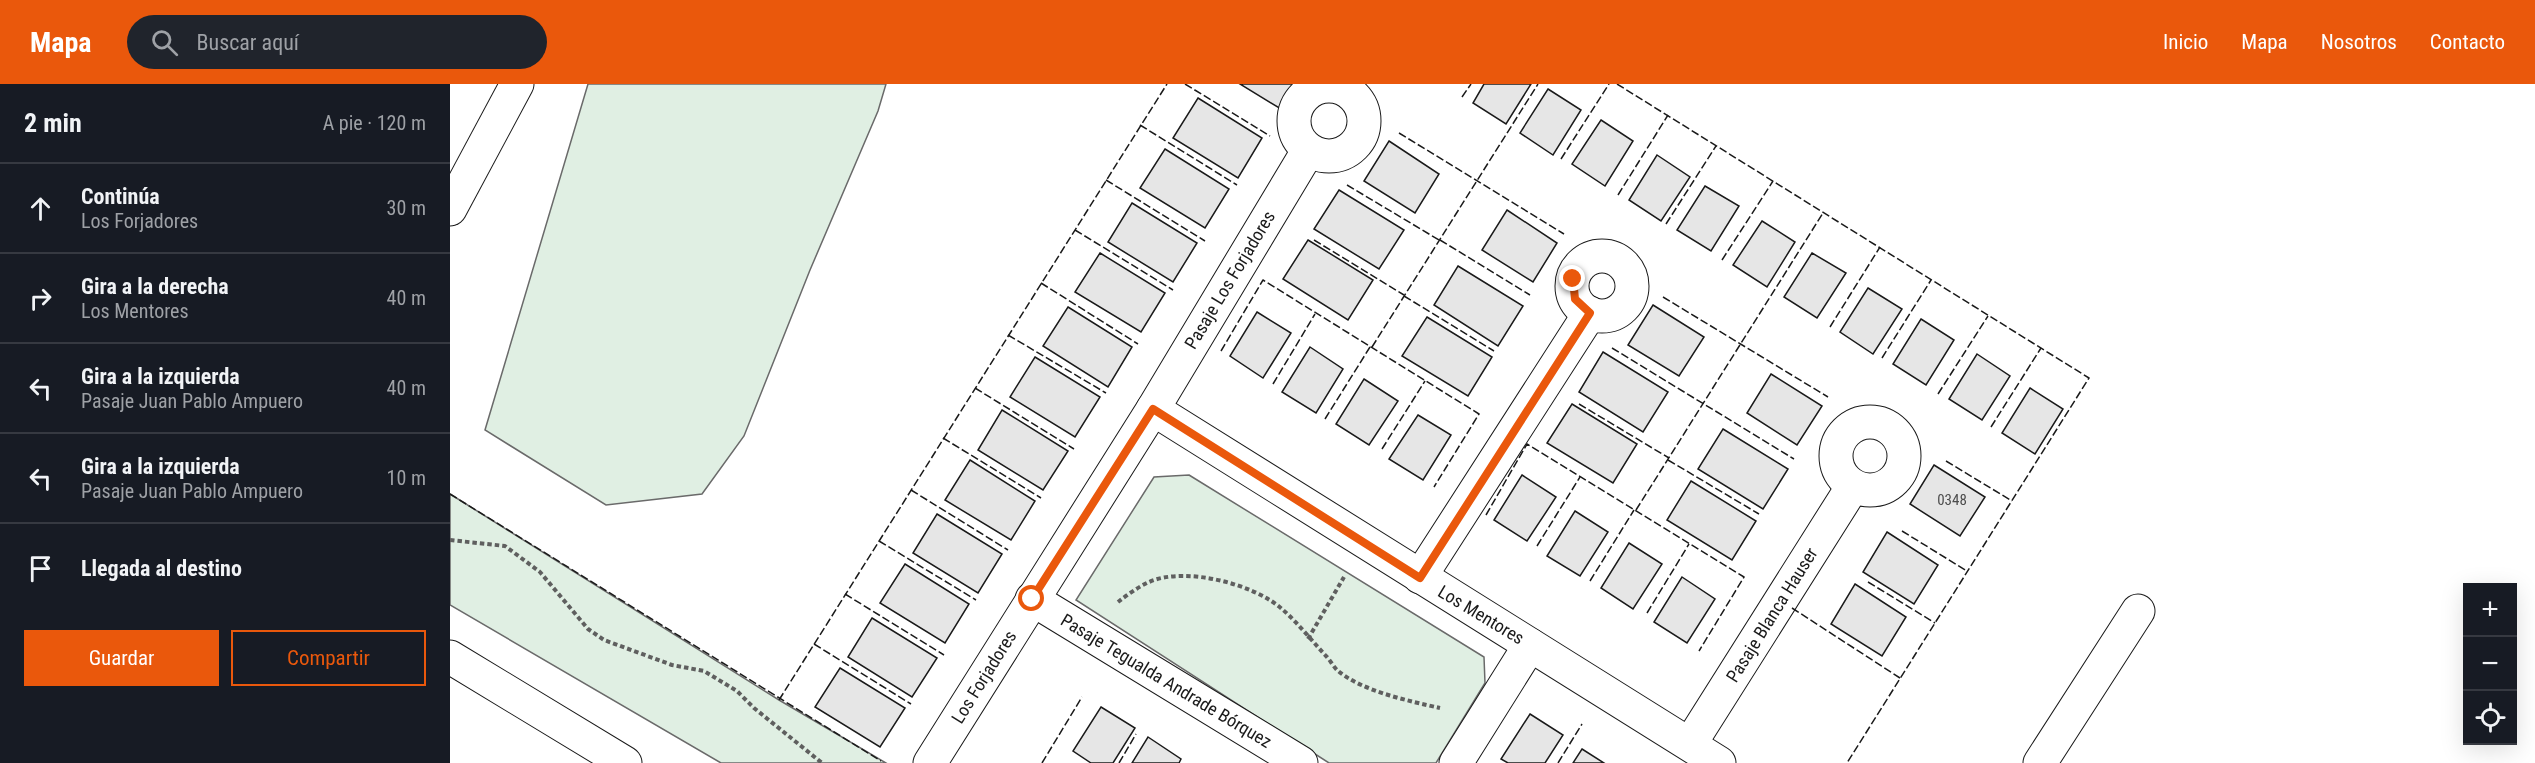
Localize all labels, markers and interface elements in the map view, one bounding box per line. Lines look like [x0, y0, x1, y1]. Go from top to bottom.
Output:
search box [127, 15, 547, 69]
text: Mapa [30, 26, 91, 59]
icon: search [148, 26, 181, 59]
text: Buscar aquí [196, 30, 299, 55]
text: Inicio [2163, 30, 2208, 54]
text: Mapa [2241, 30, 2288, 54]
text: Nosotros [2321, 30, 2397, 54]
text: Contacto [2430, 30, 2505, 54]
text: 2 min [24, 108, 82, 138]
text: A pie · 120 m [323, 111, 426, 135]
text: Continúa [81, 184, 160, 209]
icon: ahead [24, 192, 57, 225]
text: 30 m [387, 196, 426, 220]
street label: Pasaje Los Forjadores [1180, 207, 1279, 353]
text: Los Forjadores [81, 209, 198, 233]
route end [1559, 265, 1585, 291]
text: Gira a la derecha [81, 274, 229, 299]
icon: right [24, 282, 57, 315]
text: 40 m [387, 286, 426, 310]
text: Los Mentores [81, 299, 189, 323]
text: Gira a la izquierda [81, 364, 240, 389]
icon: left [24, 372, 57, 405]
text: 40 m [387, 376, 426, 400]
text: Pasaje Juan Pablo Ampuero [81, 389, 303, 413]
text: Gira a la izquierda [81, 454, 240, 479]
icon: left [24, 462, 57, 495]
text: 10 m [387, 466, 426, 490]
text: Pasaje Juan Pablo Ampuero [81, 479, 303, 503]
house number: 0348 [1937, 491, 1967, 509]
street label: Pasaje Blanca Hauser [1722, 543, 1822, 686]
icon: arrive [24, 552, 57, 585]
text: Llegada al destino [81, 556, 242, 581]
street label: Los Mentores [1434, 581, 1528, 649]
map controls [2463, 583, 2517, 745]
button: + [2463, 583, 2517, 637]
route start [1018, 585, 1044, 611]
street label: Pasaje Tegualda Andrade Bórquez [1057, 609, 1275, 752]
street label: Los Forjadores [947, 626, 1020, 727]
button: Guardar [24, 630, 219, 686]
button: Compartir [231, 630, 426, 686]
button: − [2463, 637, 2517, 691]
button: locate [2463, 691, 2517, 745]

